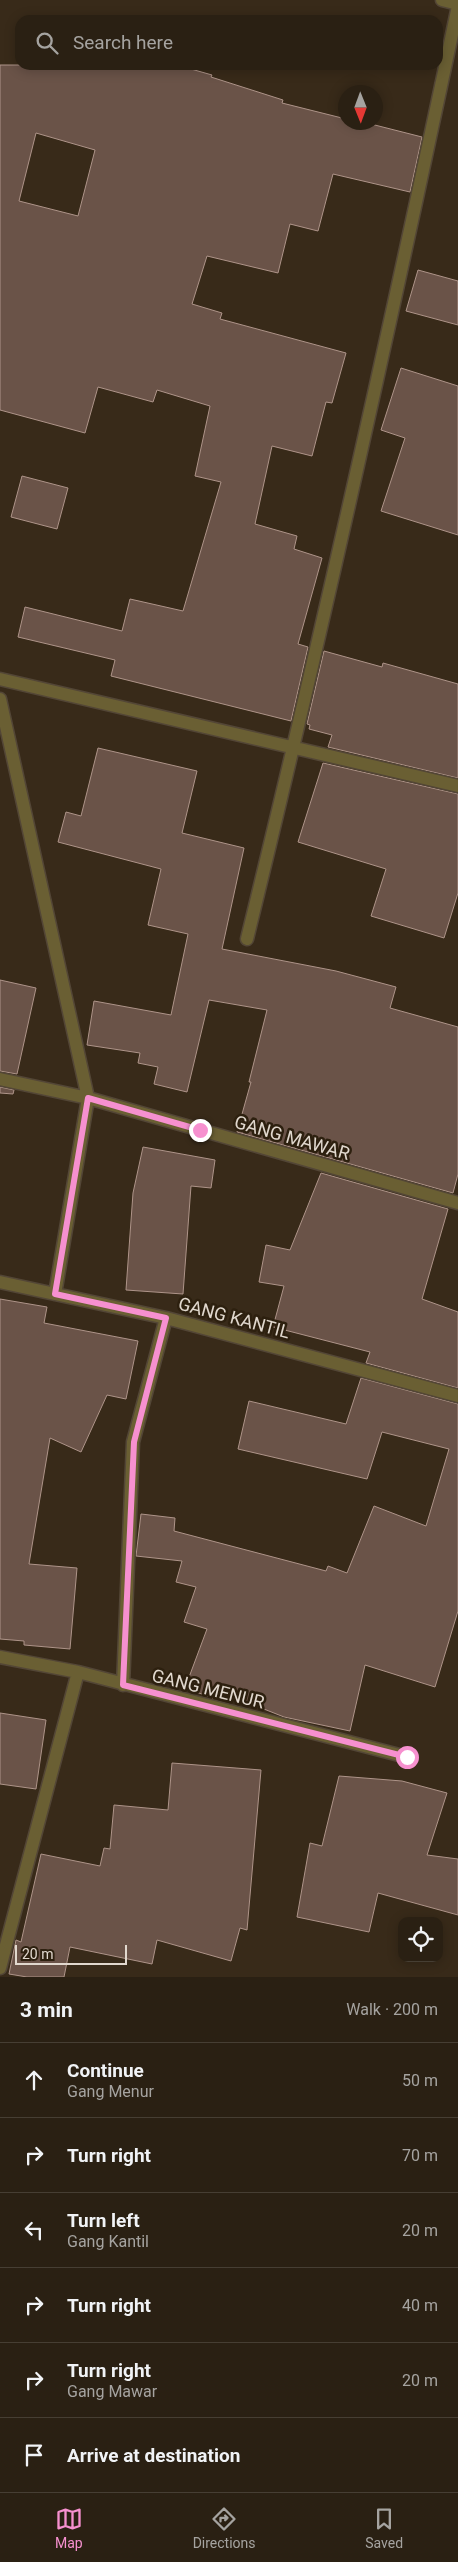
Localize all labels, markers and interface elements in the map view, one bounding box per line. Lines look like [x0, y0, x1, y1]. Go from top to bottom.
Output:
search box [15, 15, 443, 70]
icon: search [33, 29, 61, 57]
text: Search here [73, 31, 173, 54]
north arrow [338, 85, 383, 130]
street label: GANG MAWAR [232, 1111, 352, 1164]
route end [189, 1119, 212, 1142]
street label: GANG KANTIL [176, 1293, 292, 1343]
street label: GANG MENUR [150, 1664, 267, 1713]
route start [396, 1746, 419, 1769]
map controls [398, 1917, 443, 1962]
button: locate [398, 1917, 443, 1962]
scale bar [15, 1942, 128, 1965]
text: 20 m [22, 1946, 54, 1962]
text: 3 min [20, 1998, 73, 2022]
text: Walk · 200 m [346, 2000, 438, 2019]
text: Continue [67, 2059, 144, 2082]
icon: ahead [20, 2066, 48, 2094]
text: 50 m [402, 2071, 438, 2090]
text: Gang Menur [67, 2082, 154, 2101]
icon: right [20, 2141, 48, 2169]
text: Turn right [67, 2144, 151, 2167]
text: 70 m [402, 2146, 438, 2165]
text: Turn left [67, 2209, 140, 2232]
icon: left [20, 2216, 48, 2244]
text: 20 m [402, 2221, 438, 2240]
text: Gang Kantil [67, 2232, 149, 2251]
icon: right [20, 2291, 48, 2319]
text: Turn right [67, 2294, 151, 2317]
text: 40 m [402, 2296, 438, 2315]
text: Turn right [67, 2359, 151, 2382]
icon: right [20, 2366, 48, 2394]
text: 20 m [402, 2371, 438, 2390]
text: Gang Mawar [67, 2382, 157, 2401]
icon: arrive [20, 2441, 48, 2469]
text: Arrive at destination [67, 2444, 240, 2467]
tab: Map [55, 2505, 83, 2551]
tab: Directions [193, 2505, 256, 2551]
tab: Saved [365, 2505, 403, 2551]

